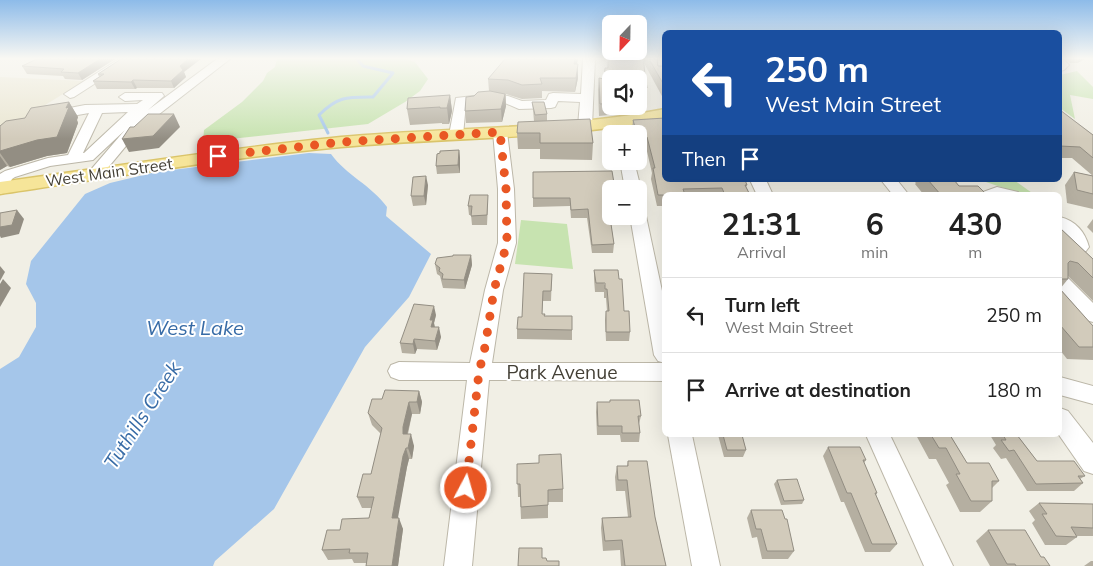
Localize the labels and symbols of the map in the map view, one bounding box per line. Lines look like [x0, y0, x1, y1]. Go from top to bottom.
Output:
north arrow [602, 15, 648, 60]
pin [197, 135, 239, 177]
street label: West Main Street [44, 153, 174, 191]
water label: West Lake [146, 315, 244, 340]
water label: Tuthills Creek [98, 356, 186, 473]
street label: Park Avenue [506, 360, 618, 384]
position arrow [439, 461, 491, 513]

